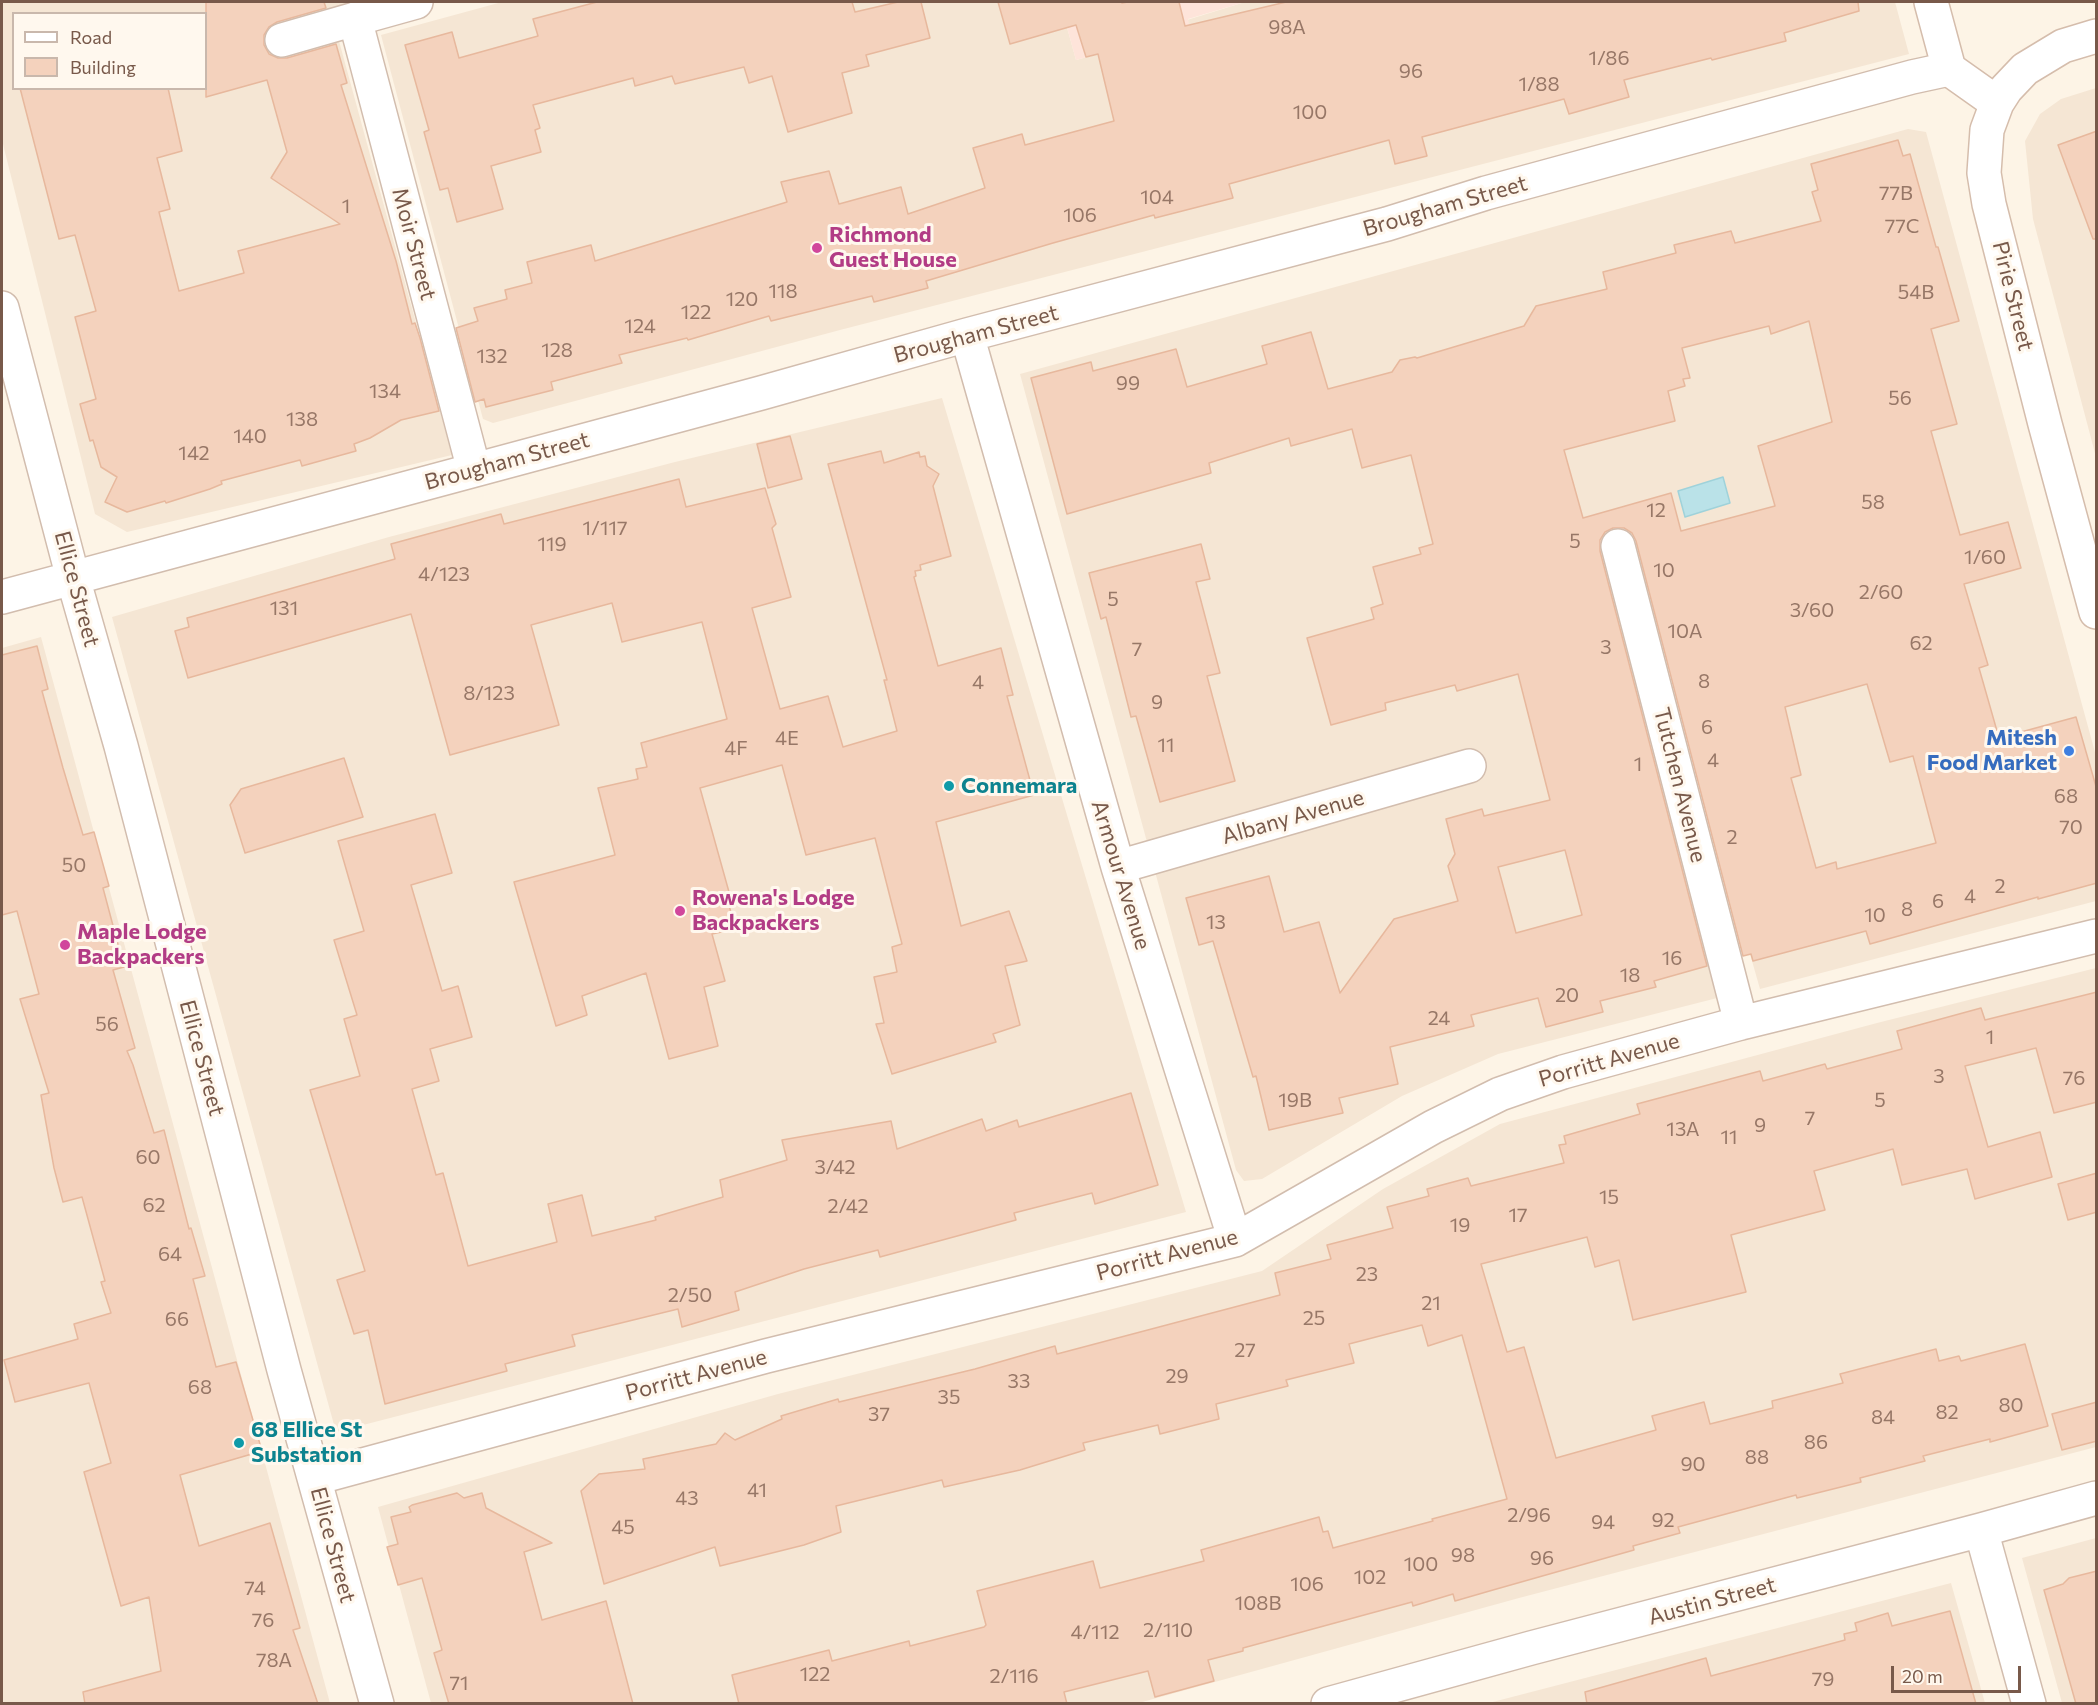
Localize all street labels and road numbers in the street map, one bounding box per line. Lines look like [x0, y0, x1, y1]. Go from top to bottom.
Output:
street label: Brougham Street [1360, 170, 1530, 242]
street label: Moir Street [386, 185, 442, 303]
street label: Pirie Street [1987, 239, 2039, 353]
street label: Brougham Street [891, 299, 1061, 369]
street label: Brougham Street [422, 426, 592, 496]
street label: Ellice Street [49, 528, 105, 650]
street label: Tutchen Avenue [1648, 705, 1712, 865]
street label: Albany Avenue [1219, 784, 1367, 850]
street label: Armour Avenue [1086, 797, 1156, 953]
street label: Ellice Street [174, 997, 230, 1119]
street label: Porritt Avenue [1535, 1027, 1683, 1093]
street label: Porritt Avenue [1093, 1223, 1241, 1287]
street label: Porritt Avenue [622, 1343, 770, 1407]
street label: Ellice Street [305, 1484, 361, 1606]
street label: Austin Street [1645, 1571, 1779, 1631]

